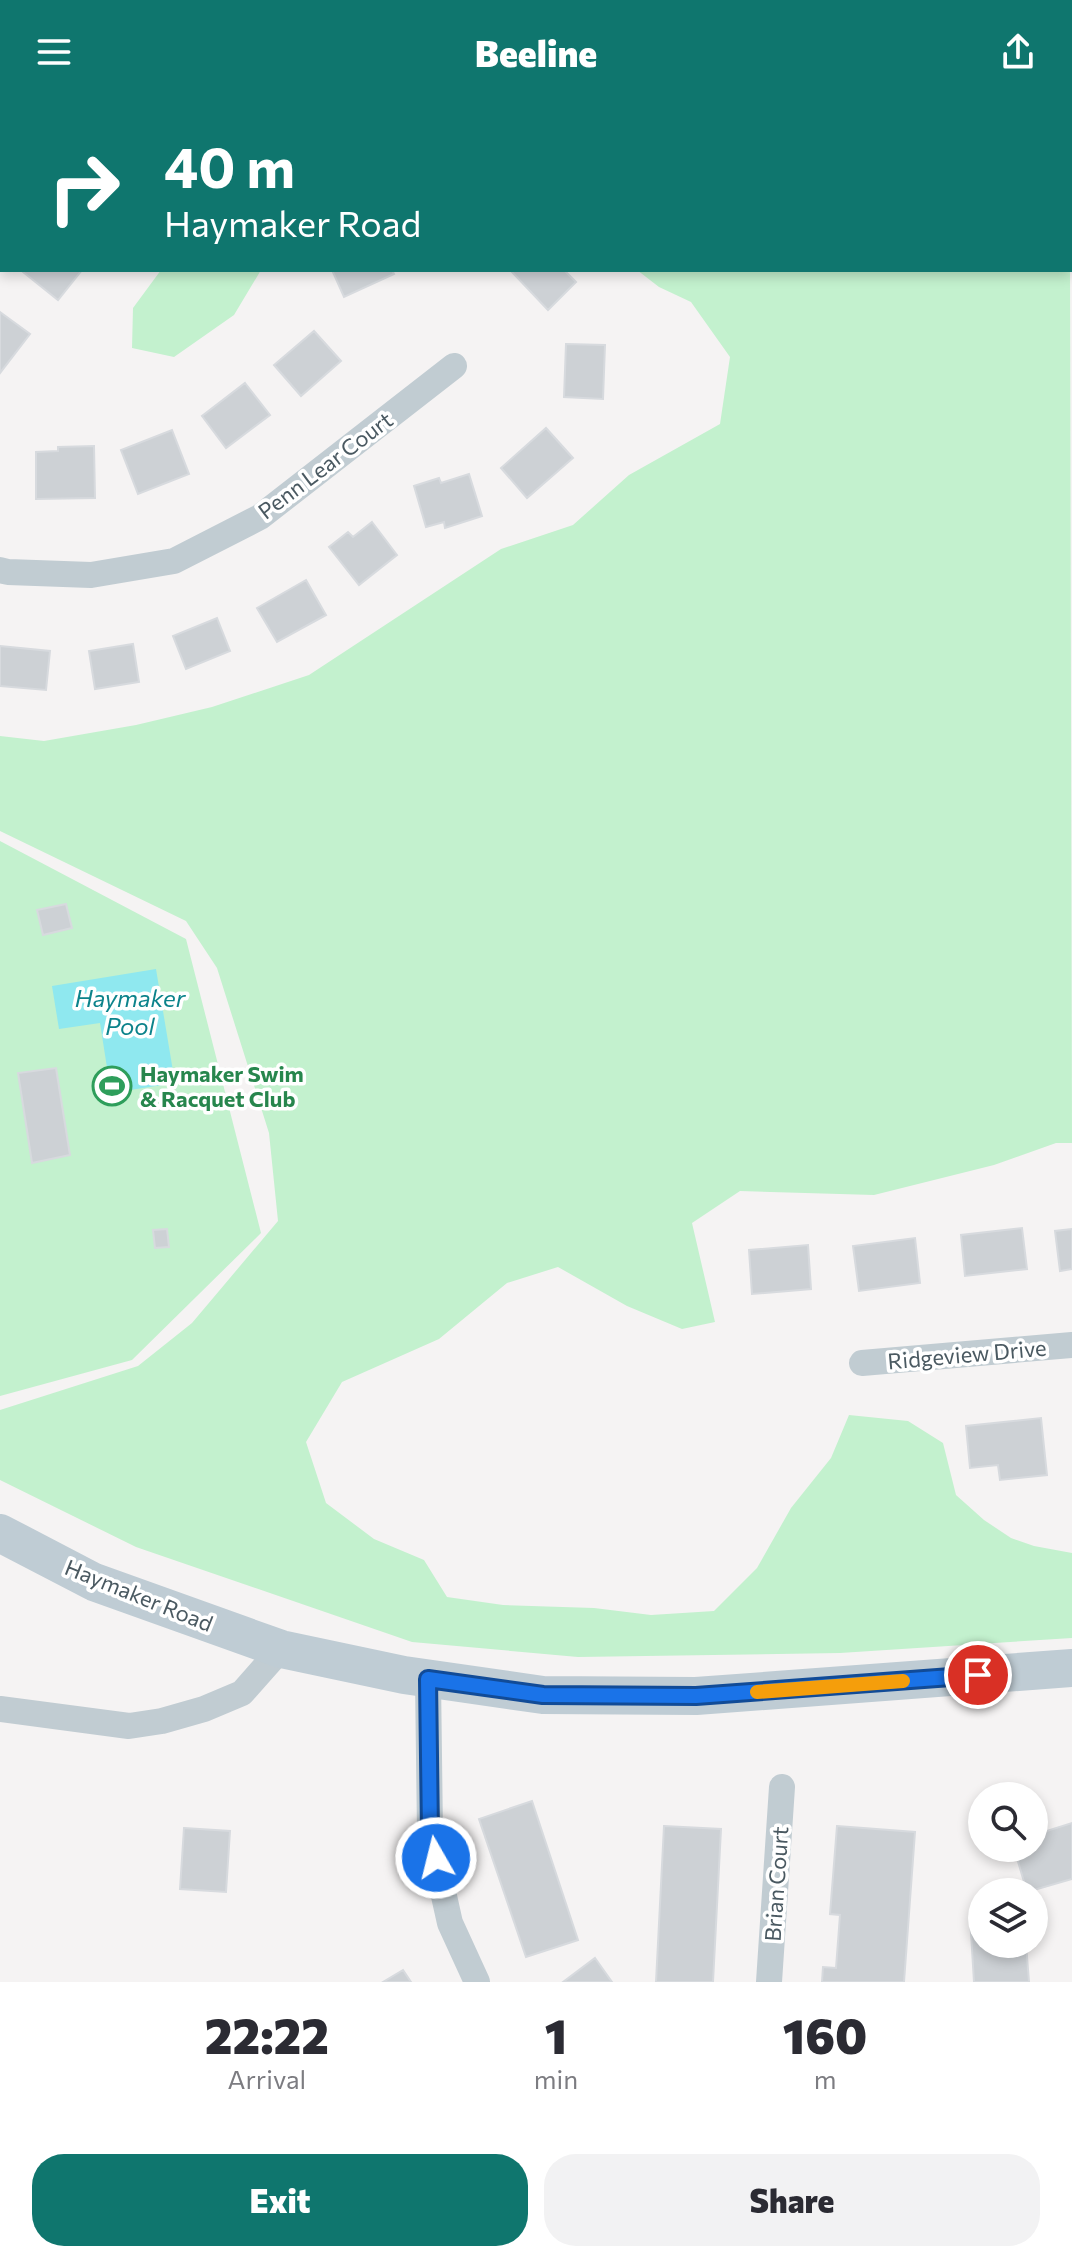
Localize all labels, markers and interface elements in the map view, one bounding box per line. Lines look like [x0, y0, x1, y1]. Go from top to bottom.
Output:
icon: menu [32, 30, 76, 74]
text: Beeline [475, 30, 597, 74]
icon: share [996, 30, 1040, 74]
text: 40 m [164, 131, 295, 200]
icon: right [32, 136, 136, 240]
text: Haymaker Road [164, 200, 421, 244]
street label: Penn Lear Court [252, 406, 398, 524]
water label: Haymaker Pool [75, 983, 187, 1040]
place label: Haymaker Swim & Racquet Club [140, 1060, 304, 1112]
sports icon: Haymaker Swim & Racquet Club [91, 1065, 133, 1107]
street label: Ridgeview Drive [886, 1334, 1048, 1374]
street label: Haymaker Road [61, 1553, 217, 1637]
pin [944, 1641, 1012, 1709]
icon: arrive [956, 1653, 1000, 1697]
map controls [968, 1782, 1048, 1958]
button: search [968, 1782, 1048, 1862]
position arrow [394, 1816, 478, 1900]
street label: Brian Court [759, 1826, 793, 1942]
button: layers [968, 1878, 1048, 1958]
text: 22:22 [205, 2005, 329, 2064]
text: 1 [545, 2005, 567, 2064]
text: 160 [783, 2005, 867, 2064]
text: Arrival [228, 2063, 306, 2094]
text: min [534, 2063, 578, 2094]
text: m [814, 2063, 836, 2094]
button: Exit [32, 2154, 528, 2246]
button: Share [544, 2154, 1040, 2246]

